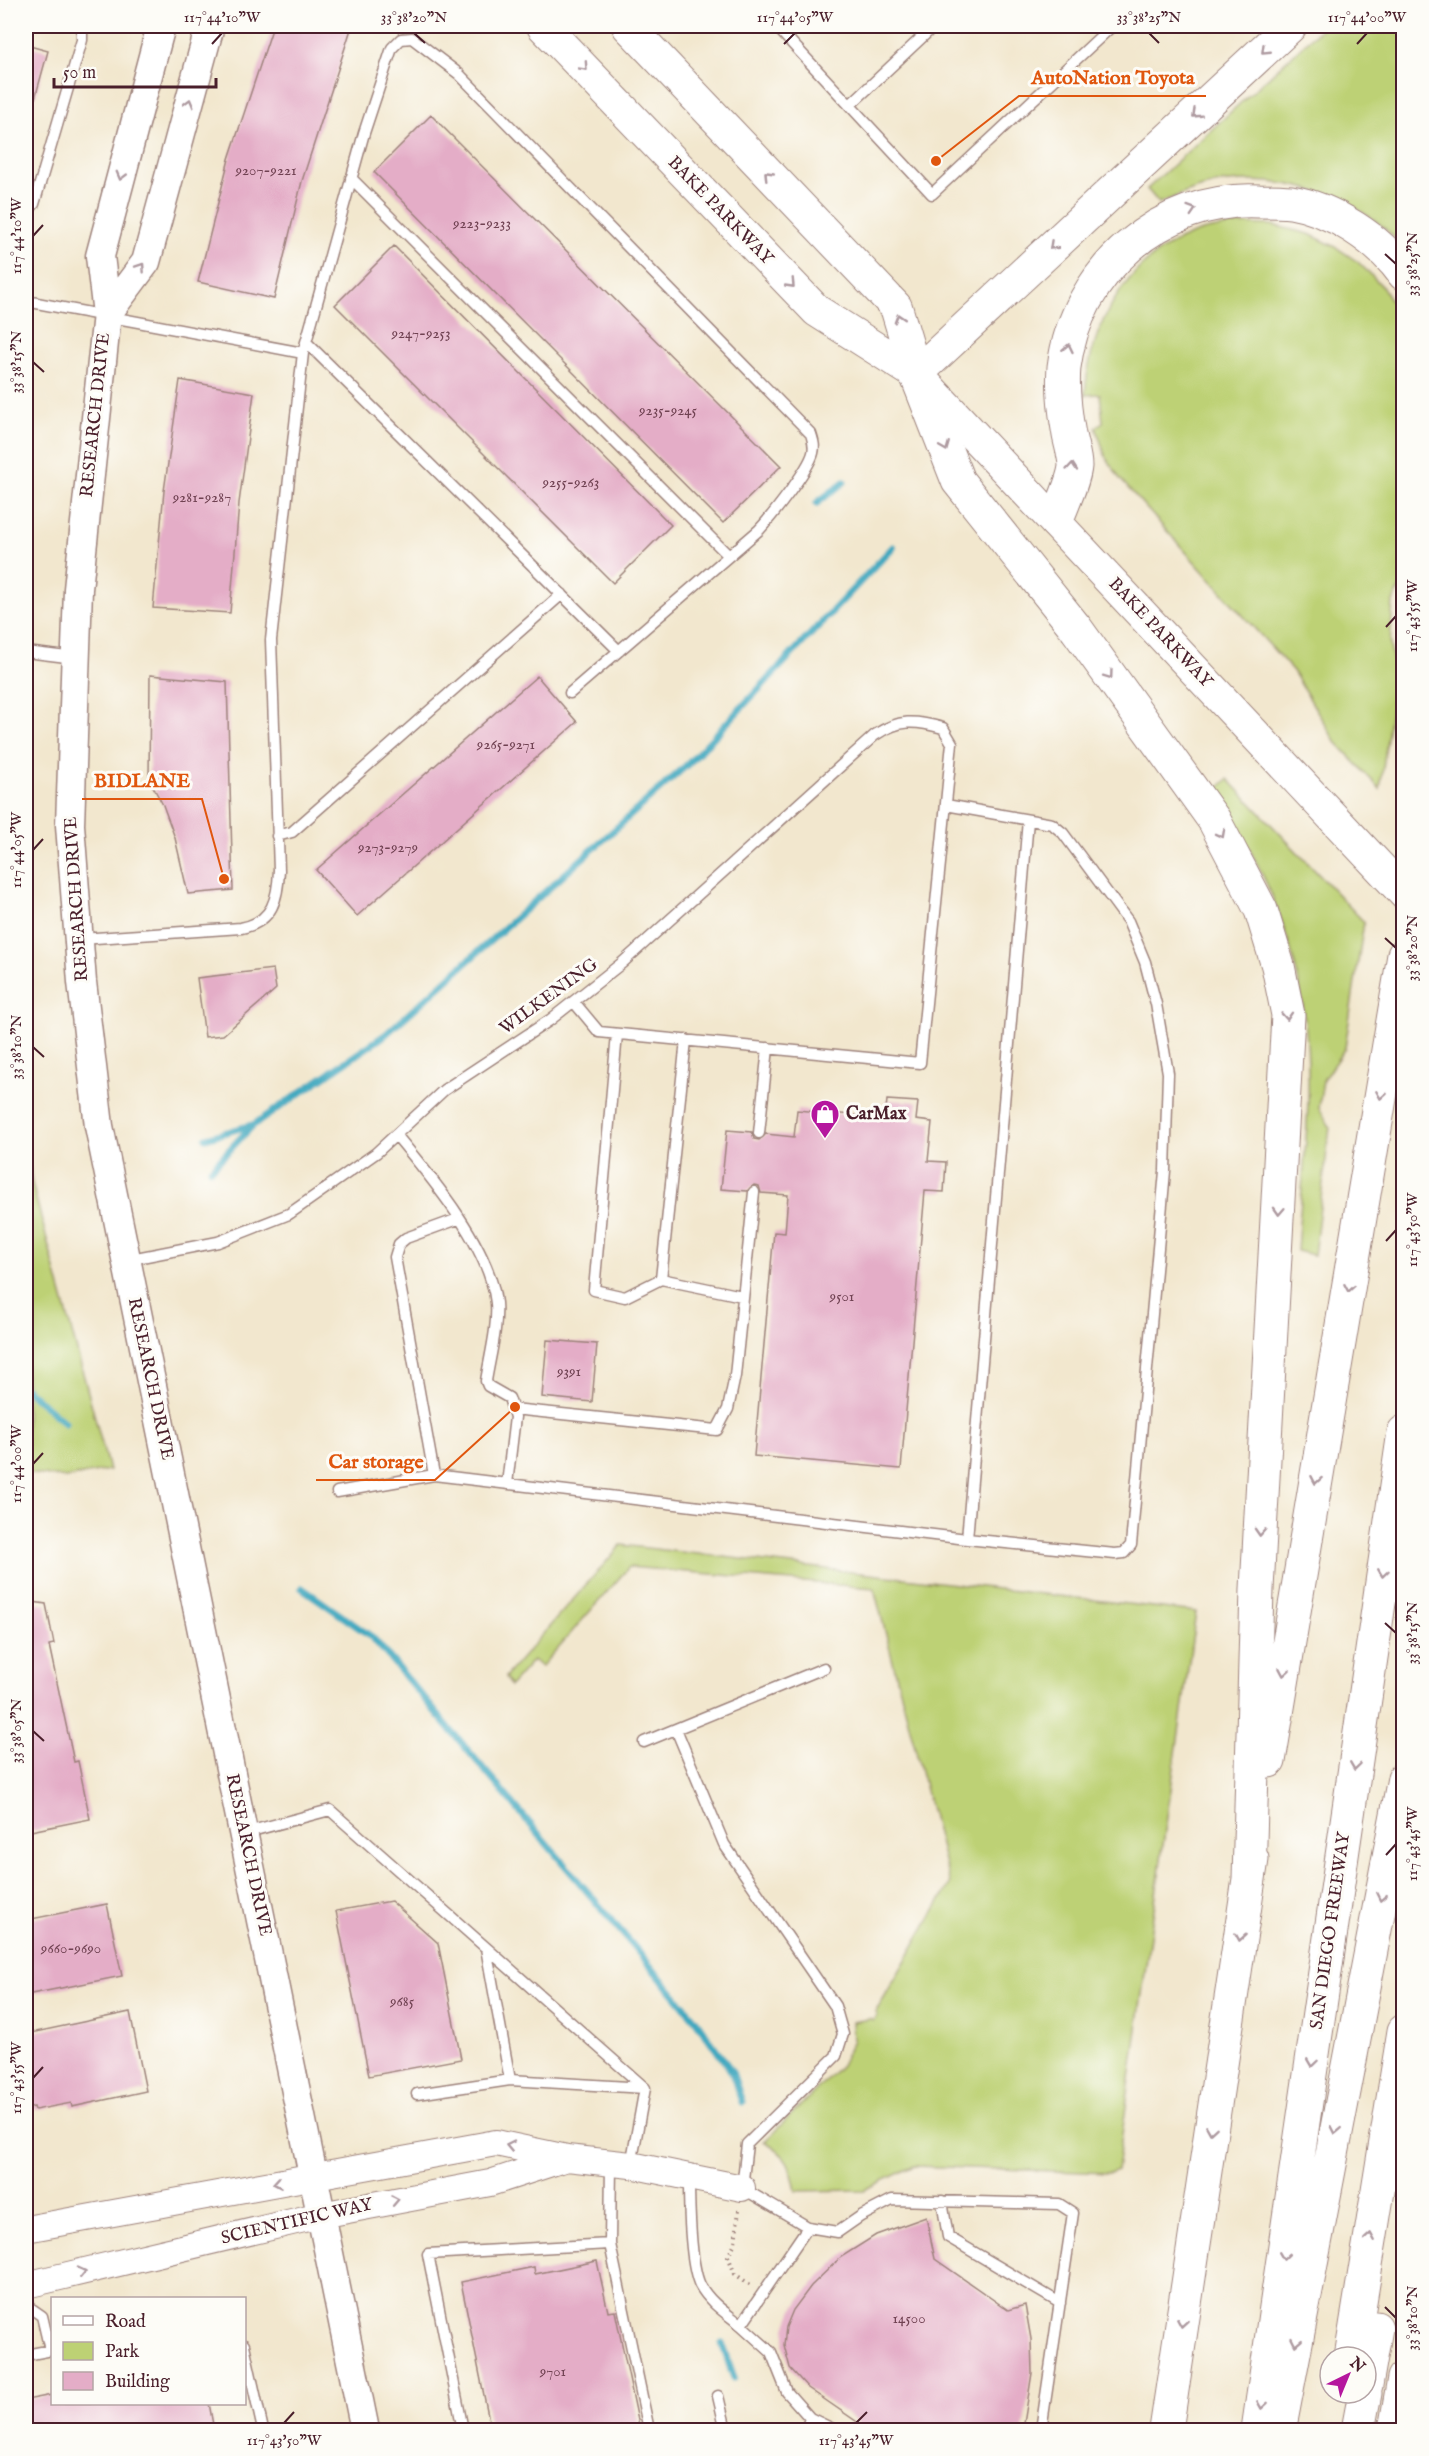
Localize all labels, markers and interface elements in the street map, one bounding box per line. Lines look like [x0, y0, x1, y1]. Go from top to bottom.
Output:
text: 117°44'10"W [184, 8, 261, 27]
text: 33°38'20"N [381, 8, 447, 27]
text: 117°44'05"W [757, 8, 834, 27]
text: 33°38'25"N [1117, 8, 1181, 27]
text: 117°44'00"W [1328, 8, 1407, 27]
one-way arrow [1261, 43, 1271, 54]
scale bar [54, 51, 216, 89]
callout: AutoNation Toyota [1019, 58, 1206, 96]
one-way arrow [577, 60, 588, 71]
text: 50 m [63, 62, 96, 85]
text: AutoNation Toyota [1030, 66, 1195, 91]
one-way arrow [182, 98, 194, 109]
one-way arrow [1193, 107, 1203, 118]
street label: BAKE PARKWAY [662, 152, 778, 271]
house number: 9207-9221 [234, 161, 297, 180]
one-way arrow [116, 170, 128, 181]
one-way arrow [764, 171, 775, 181]
text: 117°44'10"W [7, 197, 26, 274]
one-way arrow [1186, 205, 1197, 218]
house number: 9223-9233 [452, 214, 511, 233]
text: 33°38'25"N [1403, 232, 1422, 296]
one-way arrow [1050, 239, 1060, 250]
one-way arrow [134, 263, 145, 274]
one-way arrow [784, 277, 795, 288]
one-way arrow [894, 313, 906, 324]
house number: 9247-9253 [390, 324, 451, 343]
text: 33°38'15"N [7, 330, 26, 394]
street label: RESEARCH DRIVE [76, 332, 116, 498]
one-way arrow [1061, 344, 1074, 354]
house number: 9235-9245 [638, 401, 698, 420]
one-way arrow [938, 441, 950, 452]
one-way arrow [1065, 462, 1078, 472]
house number: 9255-9263 [542, 473, 599, 492]
house number: 9281-9287 [172, 488, 231, 507]
street label: BAKE PARKWAY [1103, 573, 1218, 694]
text: 117°43'55"W [1403, 579, 1422, 652]
one-way arrow [1102, 668, 1113, 679]
house number: 9265-9271 [476, 735, 535, 754]
callout: BIDLANE [82, 761, 202, 799]
text: BIDLANE [94, 769, 190, 794]
text: 117°44'05"W [7, 811, 26, 888]
street label: RESEARCH DRIVE [60, 816, 94, 982]
one-way arrow [1214, 828, 1226, 839]
house number: 9273-9279 [357, 838, 418, 857]
text: 33°38'20"N [1403, 915, 1422, 981]
street label: WILKENING [495, 953, 603, 1040]
one-way arrow [1280, 1012, 1293, 1021]
text: 33°38'10"N [7, 1015, 26, 1079]
one-way arrow [1375, 1091, 1387, 1100]
shop icon: CarMax [809, 1098, 841, 1140]
place label: CarMax [846, 1103, 907, 1126]
text: 117°43'50"W [1403, 1192, 1422, 1267]
one-way arrow [1272, 1206, 1285, 1215]
one-way arrow [1343, 1283, 1355, 1292]
house number: 9501 [829, 1287, 854, 1306]
street label: RESEARCH DRIVE [122, 1296, 178, 1462]
house number: 9391 [556, 1362, 581, 1381]
text: 117°44'00"W [7, 1424, 26, 1503]
callout: Car storage [316, 1442, 435, 1480]
text: Car storage [328, 1450, 424, 1475]
one-way arrow [1310, 1474, 1323, 1484]
one-way arrow [1254, 1528, 1267, 1537]
one-way arrow [1377, 1568, 1390, 1578]
text: 33°38'15"N [1403, 1601, 1422, 1665]
one-way arrow [1278, 1667, 1290, 1677]
text: 33°38'05"N [7, 1699, 26, 1763]
one-way arrow [1349, 1762, 1361, 1771]
street label: RESEARCH DRIVE [220, 1772, 276, 1938]
text: 117°43'45"W [1403, 1806, 1422, 1881]
street label: SAN DIEGO FREEWAY [1306, 1830, 1356, 2031]
one-way arrow [1375, 1892, 1388, 1902]
one-way arrow [1234, 1932, 1247, 1942]
house number: 9660-9690 [40, 1939, 101, 1958]
house number: 9685 [389, 1992, 415, 2011]
text: 117°43'55"W [7, 2041, 26, 2114]
one-way arrow [1306, 2059, 1318, 2068]
one-way arrow [1205, 2125, 1217, 2134]
one-way arrow [1330, 2125, 1343, 2135]
one-way arrow [505, 2140, 515, 2153]
one-way arrow [272, 2177, 281, 2189]
street label: SCIENTIFIC WAY [219, 2193, 376, 2251]
one-way arrow [390, 2194, 400, 2207]
one-way arrow [1364, 2232, 1376, 2242]
one-way arrow [1278, 2252, 1290, 2261]
one-way arrow [77, 2266, 87, 2279]
text: 33°38'10"N [1403, 2286, 1422, 2350]
legend [51, 2297, 246, 2405]
house number: 14500 [893, 2309, 926, 2328]
text: Road [105, 2311, 146, 2334]
one-way arrow [1176, 2318, 1188, 2327]
one-way arrow [1290, 2337, 1303, 2347]
text: Park [105, 2341, 140, 2364]
north arrow [1318, 2345, 1378, 2405]
text: N [1344, 2353, 1369, 2378]
house number: 9701 [539, 2362, 566, 2381]
text: Building [105, 2371, 170, 2394]
one-way arrow [1256, 2400, 1268, 2409]
text: 117°43'50"W [247, 2431, 322, 2450]
text: 117°43'45"W [819, 2431, 894, 2450]

